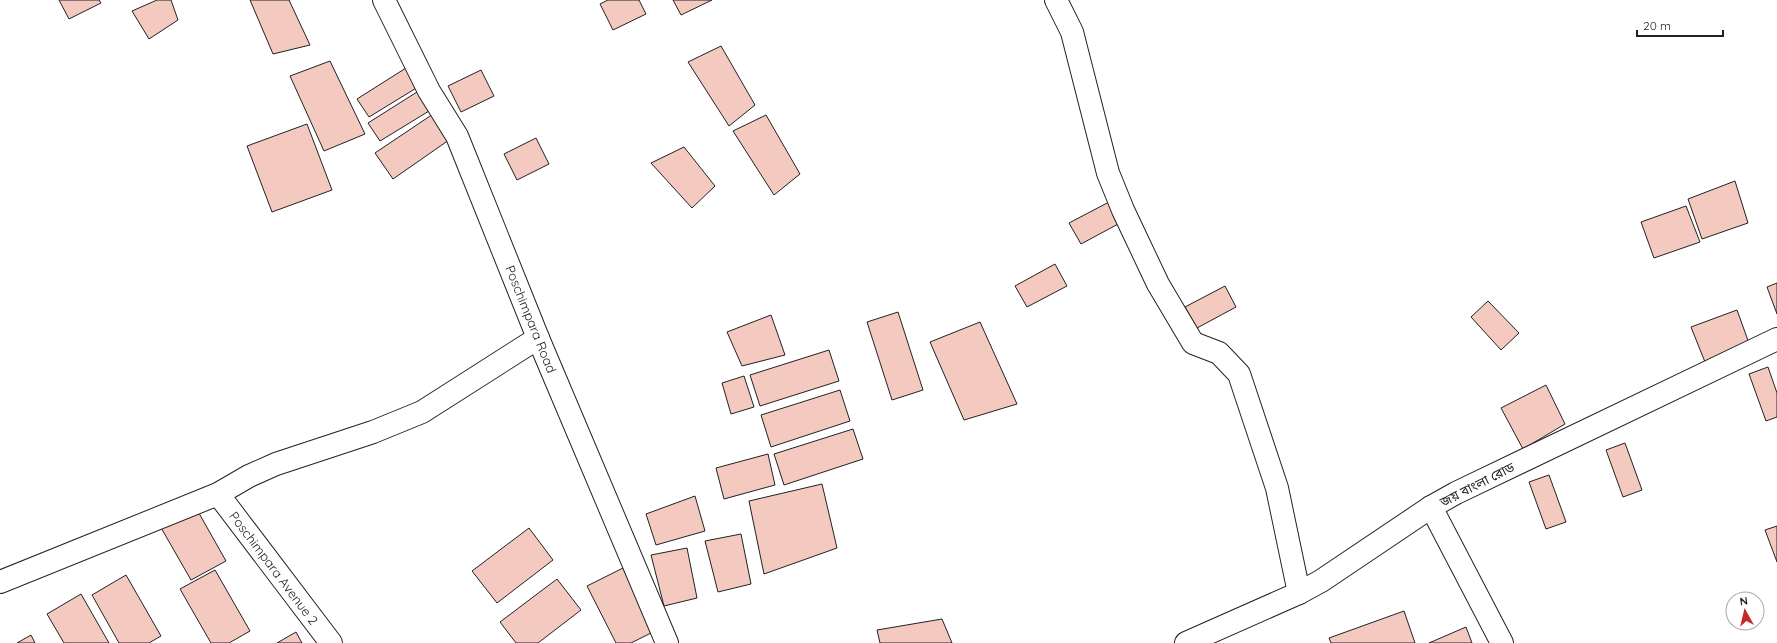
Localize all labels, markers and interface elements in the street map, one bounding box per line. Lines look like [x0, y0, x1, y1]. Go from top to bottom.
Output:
scale bar [1637, 12, 1723, 38]
text: 20 m [1643, 18, 1671, 33]
street label: Poschimpara Road [502, 263, 560, 375]
street label: জয় বাংলা রোড [1436, 458, 1518, 510]
street label: Poschimpara Avenue 2 [226, 508, 322, 628]
north arrow [1725, 591, 1765, 631]
text: N [1739, 594, 1749, 609]

